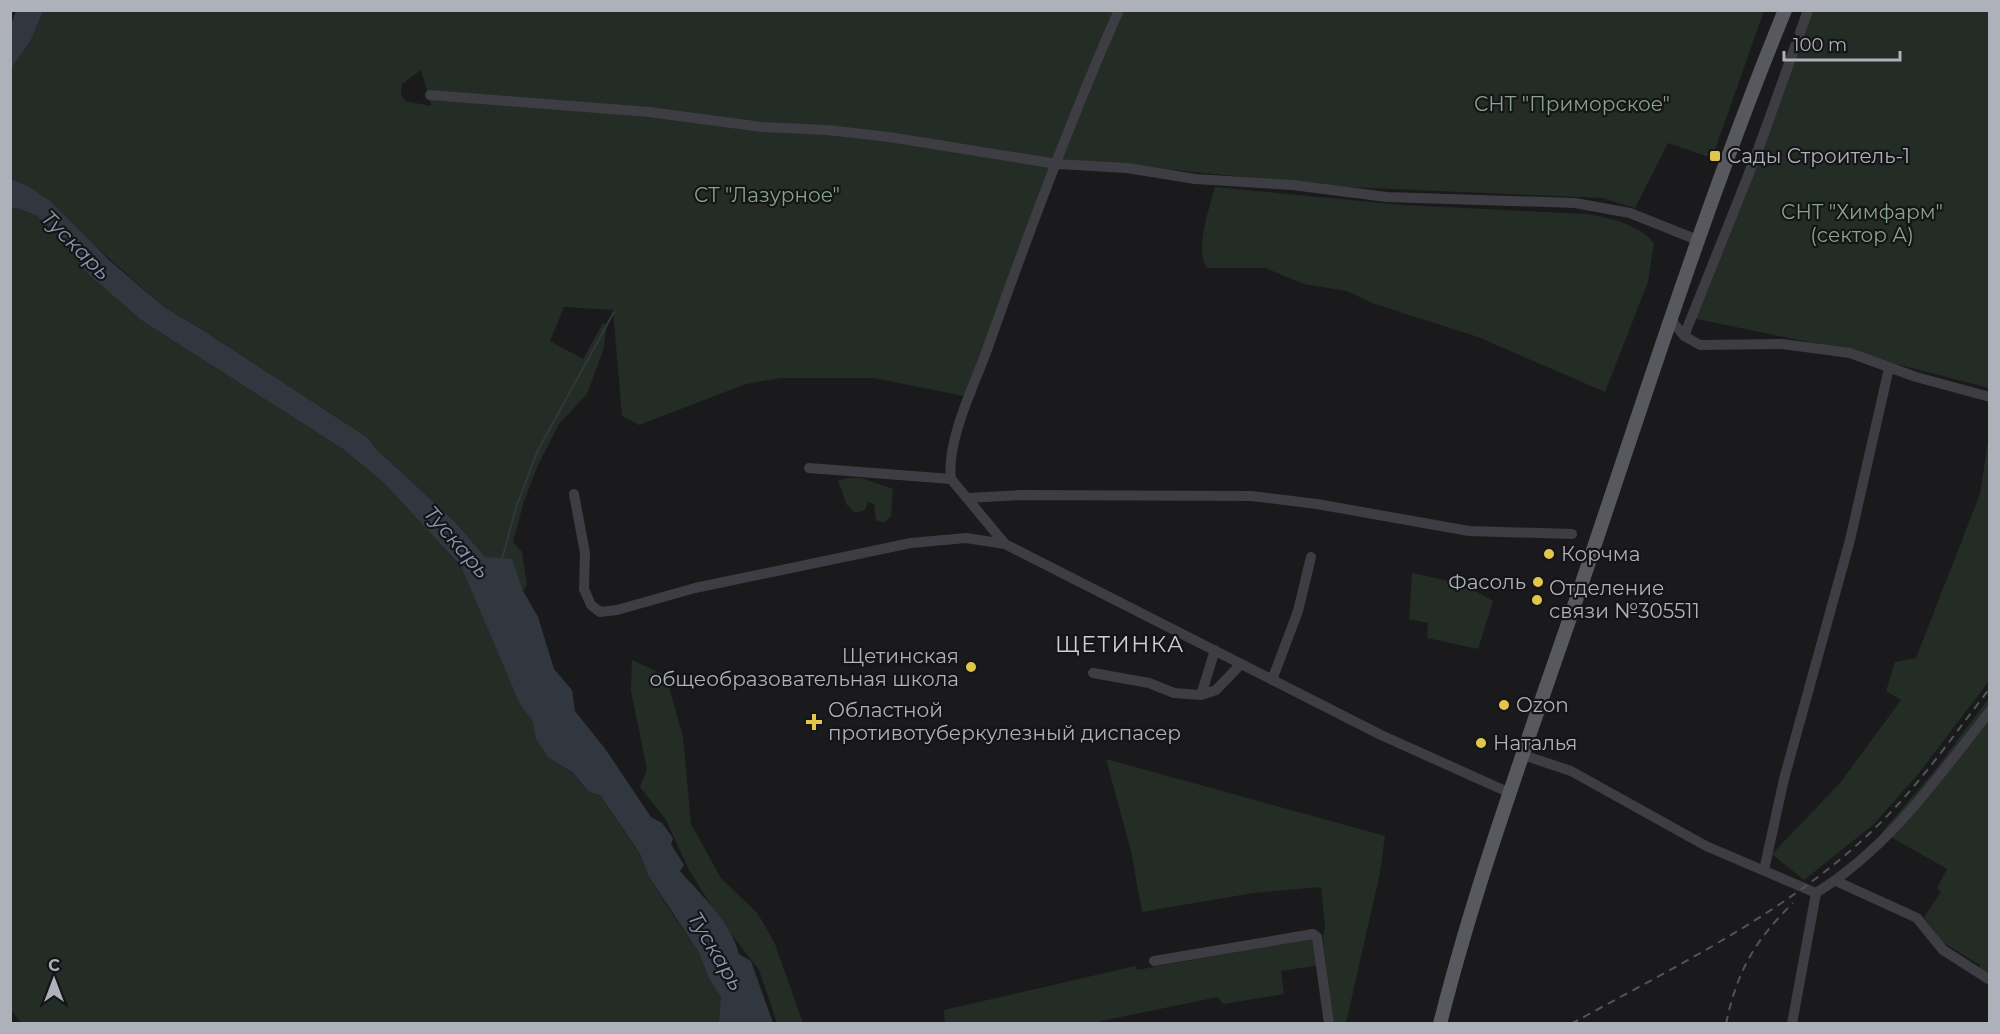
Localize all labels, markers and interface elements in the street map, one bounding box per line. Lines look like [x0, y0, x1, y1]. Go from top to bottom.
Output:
scale bar [1784, 24, 1900, 62]
text: 100 m [1793, 34, 1847, 56]
park label: СНТ "Приморское" [1474, 92, 1670, 116]
place label: Сады Строитель-1 [1727, 144, 1910, 168]
marker: Сады Строитель-1 [1708, 149, 1722, 163]
park label: СТ "Лазурное" [694, 183, 840, 207]
park label: СНТ "Химфарм" (сектор А) [1781, 200, 1943, 247]
water label: Тускарь [36, 205, 116, 285]
water label: Тускарь [419, 501, 495, 583]
place label: Корчма [1561, 542, 1640, 566]
marker: Корчма [1542, 547, 1556, 561]
place label: Фасоль [1448, 570, 1526, 594]
marker: Фасоль [1531, 575, 1545, 589]
place label: Отделение связи №305511 [1549, 576, 1700, 623]
marker: Отделение связи №305511 [1530, 593, 1544, 607]
district label: ЩЕТИНКА [1055, 631, 1185, 658]
place label: Щетинская общеобразовательная школа [649, 644, 959, 691]
marker: Щетинская общеобразовательная школа [964, 660, 978, 674]
place label: Ozon [1516, 693, 1569, 717]
place label: Областной противотуберкулезный диспасер [828, 698, 1181, 745]
marker: Ozon [1497, 698, 1511, 712]
marker: Областной противотуберкулезный диспасер [805, 713, 823, 731]
place label: Наталья [1493, 731, 1577, 755]
marker: Наталья [1474, 736, 1488, 750]
water label: Тускарь [683, 907, 749, 995]
north arrow [24, 950, 84, 1010]
text: С [48, 956, 60, 975]

